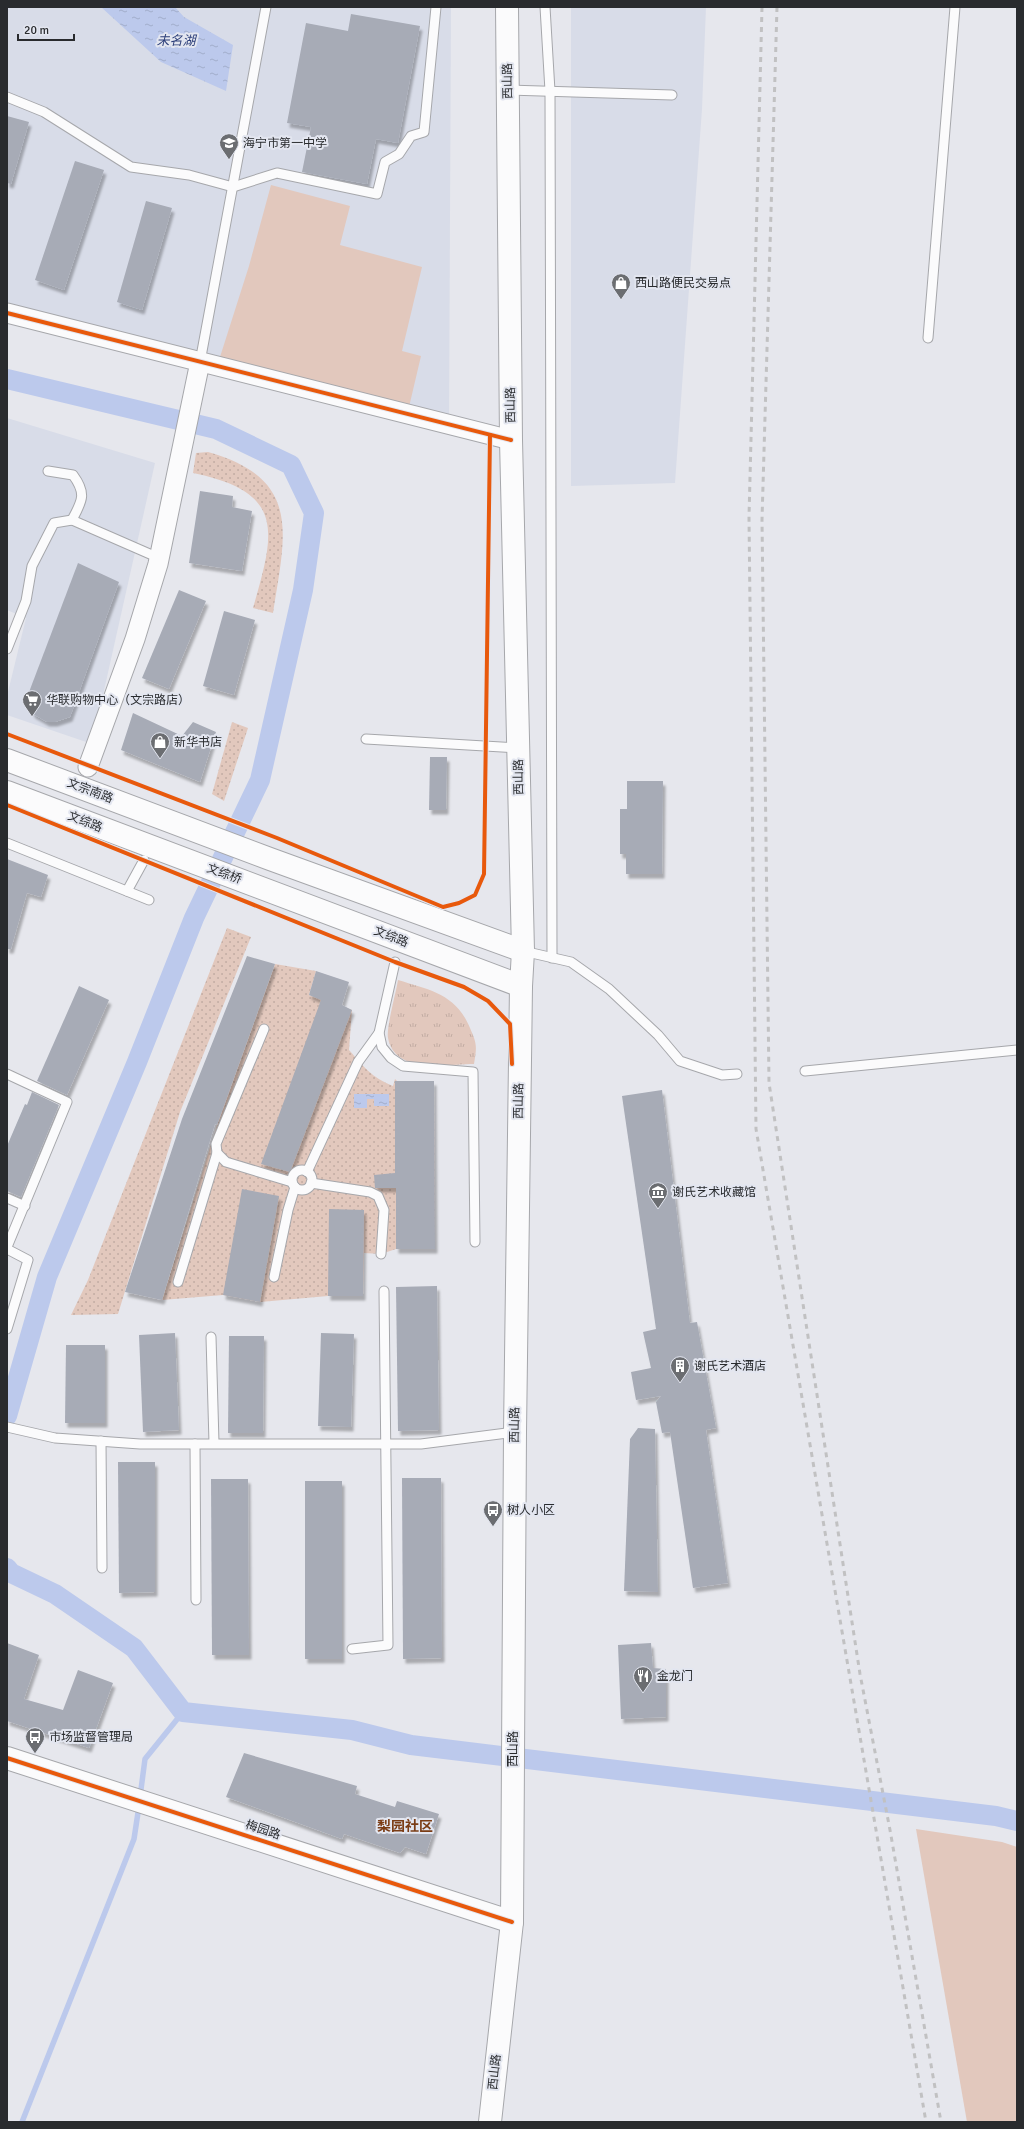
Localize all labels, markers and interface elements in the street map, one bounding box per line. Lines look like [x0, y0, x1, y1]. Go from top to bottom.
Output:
scale bar [18, 16, 74, 42]
text: 20 m [24, 23, 49, 38]
water label: 未名湖 [156, 33, 197, 49]
street label: 西山路 [500, 63, 516, 99]
school or university icon: 海宁市第一中学 [218, 132, 240, 160]
place label: 海宁市第一中学 [243, 136, 327, 151]
shop icon: 西山路便民交易点 [610, 272, 632, 300]
place label: 西山路便民交易点 [635, 276, 731, 291]
street label: 西山路 [503, 387, 519, 423]
supermarket icon: 华联购物中心（文宗路店） [21, 689, 43, 717]
place label: 华联购物中心（文宗路店） [46, 693, 190, 708]
shop icon: 新华书店 [149, 731, 171, 759]
place label: 新华书店 [174, 735, 222, 750]
street label: 西山路 [511, 759, 527, 795]
street label: 文宗南路 [65, 775, 115, 807]
street label: 文综路 [66, 809, 104, 835]
street label: 文综桥 [205, 861, 243, 887]
street label: 文综路 [372, 924, 410, 950]
street label: 西山路 [511, 1083, 527, 1119]
museum icon: 谢氏艺术收藏馆 [647, 1181, 669, 1209]
place label: 谢氏艺术收藏馆 [672, 1185, 756, 1200]
building icon: 谢氏艺术酒店 [669, 1355, 691, 1383]
place label: 谢氏艺术酒店 [694, 1359, 766, 1374]
street label: 西山路 [507, 1407, 523, 1443]
bus stop icon: 树人小区 [482, 1499, 504, 1527]
place label: 树人小区 [507, 1503, 555, 1518]
restaurant icon: 金龙门 [632, 1665, 654, 1693]
place label: 金龙门 [657, 1669, 693, 1684]
bus stop icon: 市场监督管理局 [24, 1726, 46, 1754]
place label: 市场监督管理局 [49, 1730, 133, 1745]
street label: 西山路 [506, 1731, 521, 1767]
street label: 梅园路 [244, 1817, 282, 1843]
district label: 梨园社区 [377, 1818, 433, 1835]
street label: 西山路 [486, 2053, 504, 2091]

